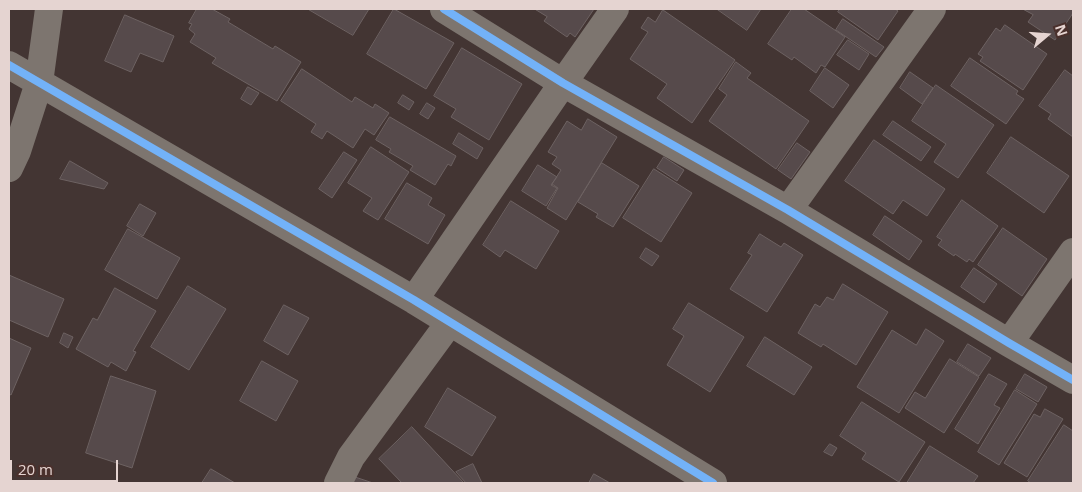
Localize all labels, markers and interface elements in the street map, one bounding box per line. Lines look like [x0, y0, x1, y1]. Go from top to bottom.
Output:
north arrow [1022, 10, 1072, 60]
text: N [1051, 22, 1073, 39]
scale bar [12, 450, 120, 482]
text: 20 m [18, 459, 53, 479]

